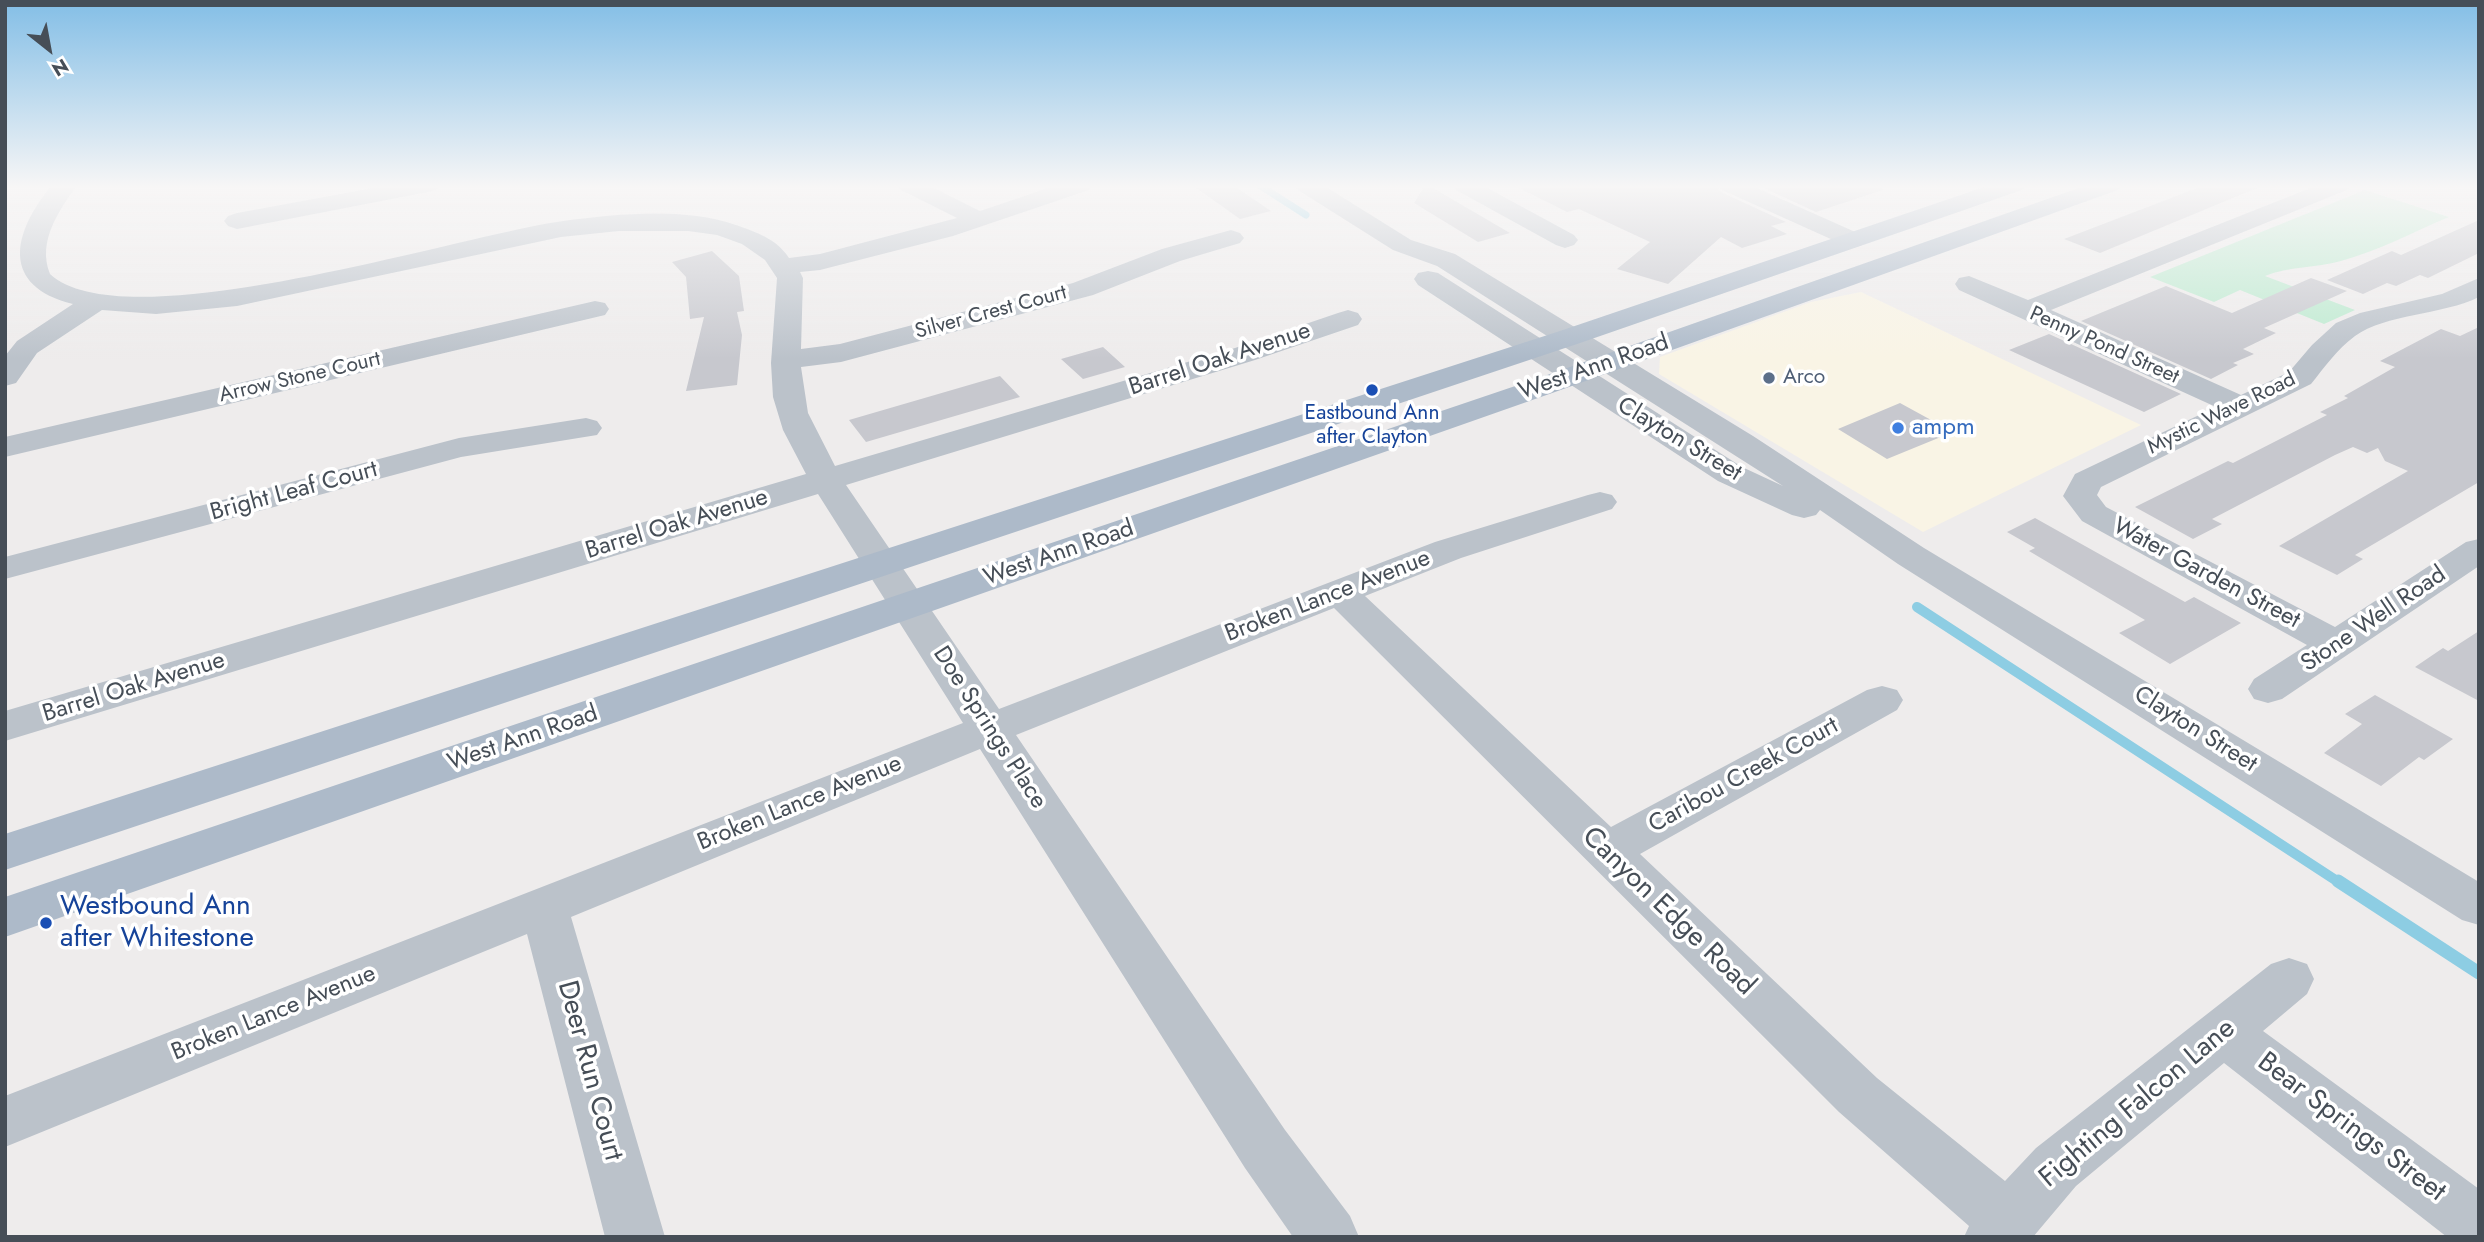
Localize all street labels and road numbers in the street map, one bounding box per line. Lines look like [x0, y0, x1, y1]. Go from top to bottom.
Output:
street label: Silver Crest Court [912, 281, 1070, 345]
street label: Penny Pond Street [2025, 302, 2183, 390]
street label: Barrel Oak Avenue [1126, 317, 1314, 403]
street label: West Ann Road [1515, 329, 1673, 407]
street label: Arrow Stone Court [217, 347, 383, 409]
street label: Mystic Wave Road [2144, 367, 2300, 461]
street label: Clayton Street [1612, 392, 1746, 488]
street label: Bright Leaf Court [207, 456, 381, 528]
street label: Barrel Oak Avenue [582, 484, 772, 566]
street label: Water Garden Street [2107, 512, 2305, 636]
street label: West Ann Road [980, 515, 1138, 593]
street label: Broken Lance Avenue [1221, 545, 1435, 649]
street label: Stone Well Road [2296, 561, 2452, 679]
street label: Doe Springs Place [926, 642, 1052, 814]
street label: Barrel Oak Avenue [39, 647, 229, 729]
street label: Clayton Street [2128, 681, 2262, 779]
street label: West Ann Road [444, 700, 602, 778]
street label: Caribou Creek Court [1644, 712, 1844, 840]
street label: Broken Lance Avenue [694, 750, 906, 858]
street label: Canyon Edge Road [1574, 821, 1762, 1003]
street label: Broken Lance Avenue [168, 960, 380, 1068]
street label: Deer Run Court [549, 977, 629, 1165]
street label: Fighting Falcon Lane [2033, 1012, 2243, 1196]
street label: Bear Springs Street [2250, 1046, 2452, 1210]

